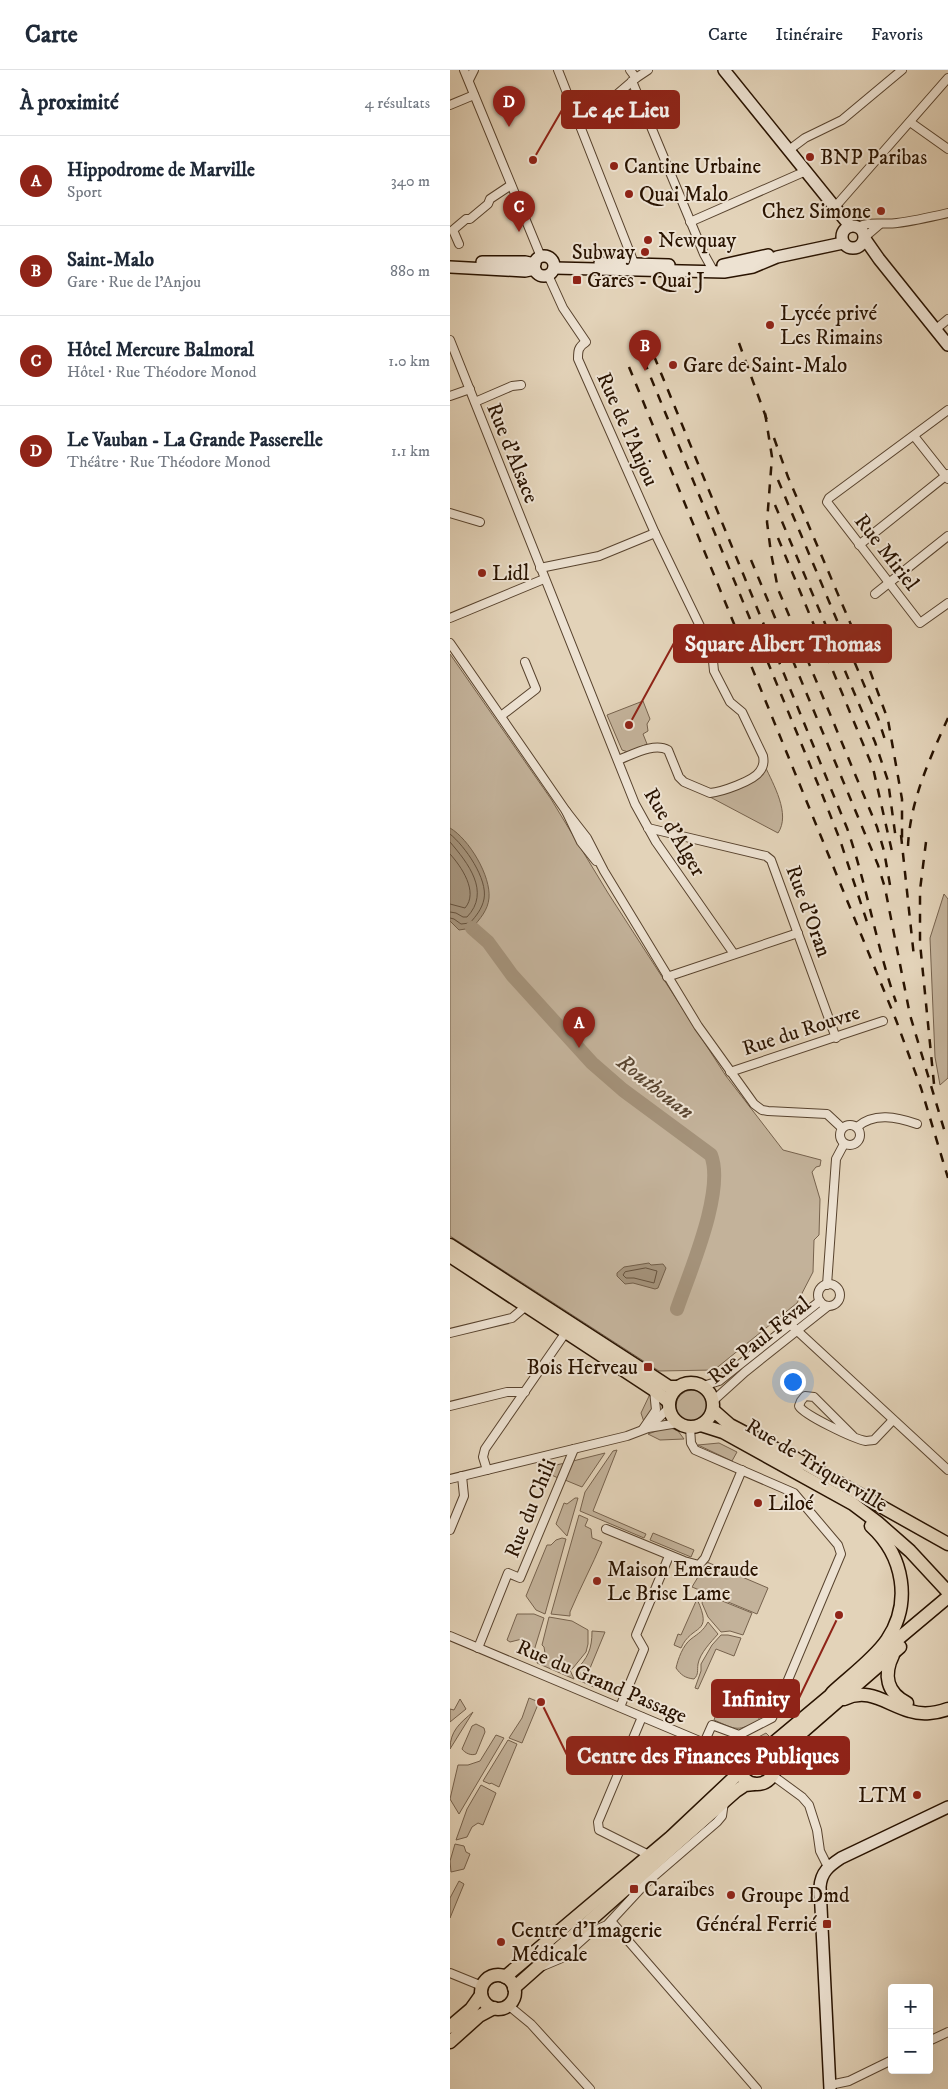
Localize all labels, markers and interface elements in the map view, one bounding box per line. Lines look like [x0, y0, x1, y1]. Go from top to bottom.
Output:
text: Carte [25, 20, 78, 50]
text: Carte [708, 24, 748, 46]
text: Itinéraire [776, 24, 843, 46]
text: Favoris [871, 24, 923, 46]
pin: D [493, 86, 525, 127]
text: À proximité [20, 90, 119, 116]
callout: Le 4e Lieu [562, 91, 679, 128]
text: 4 résultats [365, 93, 430, 113]
text: Le 4e Lieu [572, 97, 670, 124]
place label: BNP Paribas [820, 145, 927, 171]
marker: BNP Paribas [804, 151, 816, 163]
place label: Cantine Urbaine [624, 154, 762, 180]
text: Hippodrome de Marville [67, 159, 255, 182]
marker: Cantine Urbaine [608, 160, 620, 172]
text: A [31, 171, 41, 191]
text: 340 m [391, 171, 430, 191]
text: Sport [67, 182, 102, 202]
place label: Quai Malo [639, 182, 728, 208]
marker: Quai Malo [623, 188, 635, 200]
pin: C [503, 191, 535, 232]
place label: Chez Simone [762, 199, 871, 225]
marker: Chez Simone [875, 205, 887, 217]
place label: Newquay [658, 228, 737, 254]
marker: Newquay [642, 234, 654, 246]
place label: Subway [572, 240, 636, 266]
marker: Subway [639, 246, 651, 258]
text: Saint-Malo [67, 249, 154, 272]
text: B [31, 261, 41, 281]
text: 880 m [390, 261, 430, 281]
place label: Gares - Quai J [587, 268, 705, 294]
text: Gare · Rue de l'Anjou [67, 272, 201, 292]
marker: Gares - Quai J [571, 274, 583, 286]
place label: Lycée privé Les Rimains [780, 301, 883, 351]
marker: Lycée privé Les Rimains [764, 319, 776, 331]
pin: B [629, 330, 661, 371]
text: Hôtel Mercure Balmoral [67, 339, 254, 362]
text: C [31, 351, 41, 371]
text: 1.0 km [388, 351, 430, 371]
place label: Gare de Saint-Malo [683, 353, 847, 379]
marker: Gare de Saint-Malo [667, 359, 679, 371]
text: Hôtel · Rue Théodore Monod [67, 362, 256, 382]
street label: Rue de l'Anjou [590, 369, 664, 490]
street label: Rue d'Alsace [480, 399, 544, 508]
text: Le Vauban - La Grande Passerelle [67, 429, 323, 452]
text: D [30, 441, 42, 461]
text: 1.1 km [391, 441, 430, 461]
text: Théâtre · Rue Théodore Monod [67, 452, 271, 472]
street label: Rue Miriel [848, 509, 925, 597]
place label: Lidl [492, 561, 530, 587]
marker: Lidl [476, 567, 488, 579]
callout: Square Albert Thomas [674, 625, 891, 662]
text: Square Albert Thomas [685, 631, 882, 658]
street label: Rue d'Alger [638, 783, 711, 882]
street label: Rue d'Oran [779, 862, 837, 961]
street label: Rue du Rouvre [739, 1000, 864, 1062]
pin: A [563, 1007, 595, 1048]
water label: Routhouan [610, 1048, 699, 1126]
street label: Rue Paul Féval [703, 1291, 817, 1390]
place label: Bois Herveau [527, 1355, 638, 1381]
marker: Bois Herveau [642, 1361, 654, 1373]
your location [780, 1369, 806, 1395]
street label: Rue de Triquerville [741, 1413, 893, 1519]
street label: Rue du Chili [499, 1455, 563, 1562]
place label: Liloé [768, 1491, 814, 1517]
marker: Liloé [752, 1497, 764, 1509]
place label: Maison Emeraude Le Brise Lame [607, 1557, 759, 1607]
marker: Maison Emeraude Le Brise Lame [591, 1575, 603, 1587]
street label: Rue du Grand Passage [512, 1634, 691, 1730]
callout: Infinity [712, 1680, 799, 1717]
text: Infinity [722, 1686, 790, 1713]
callout: Centre des Finances Publiques [567, 1737, 849, 1774]
text: Centre des Finances Publiques [577, 1743, 840, 1770]
place label: LTM [858, 1783, 907, 1809]
marker: LTM [911, 1789, 923, 1801]
place label: Caraïbes [644, 1877, 715, 1903]
marker: Caraïbes [628, 1883, 640, 1895]
place label: Groupe Dmd [741, 1883, 850, 1909]
marker: Groupe Dmd [725, 1889, 737, 1901]
place label: Général Ferrié [696, 1912, 817, 1938]
place label: Centre d'Imagerie Médicale [511, 1918, 663, 1968]
marker: Général Ferrié [821, 1918, 833, 1930]
marker: Centre d'Imagerie Médicale [495, 1936, 507, 1948]
map controls [888, 1984, 933, 2074]
button: + [888, 1984, 933, 2029]
button: − [888, 2029, 933, 2074]

